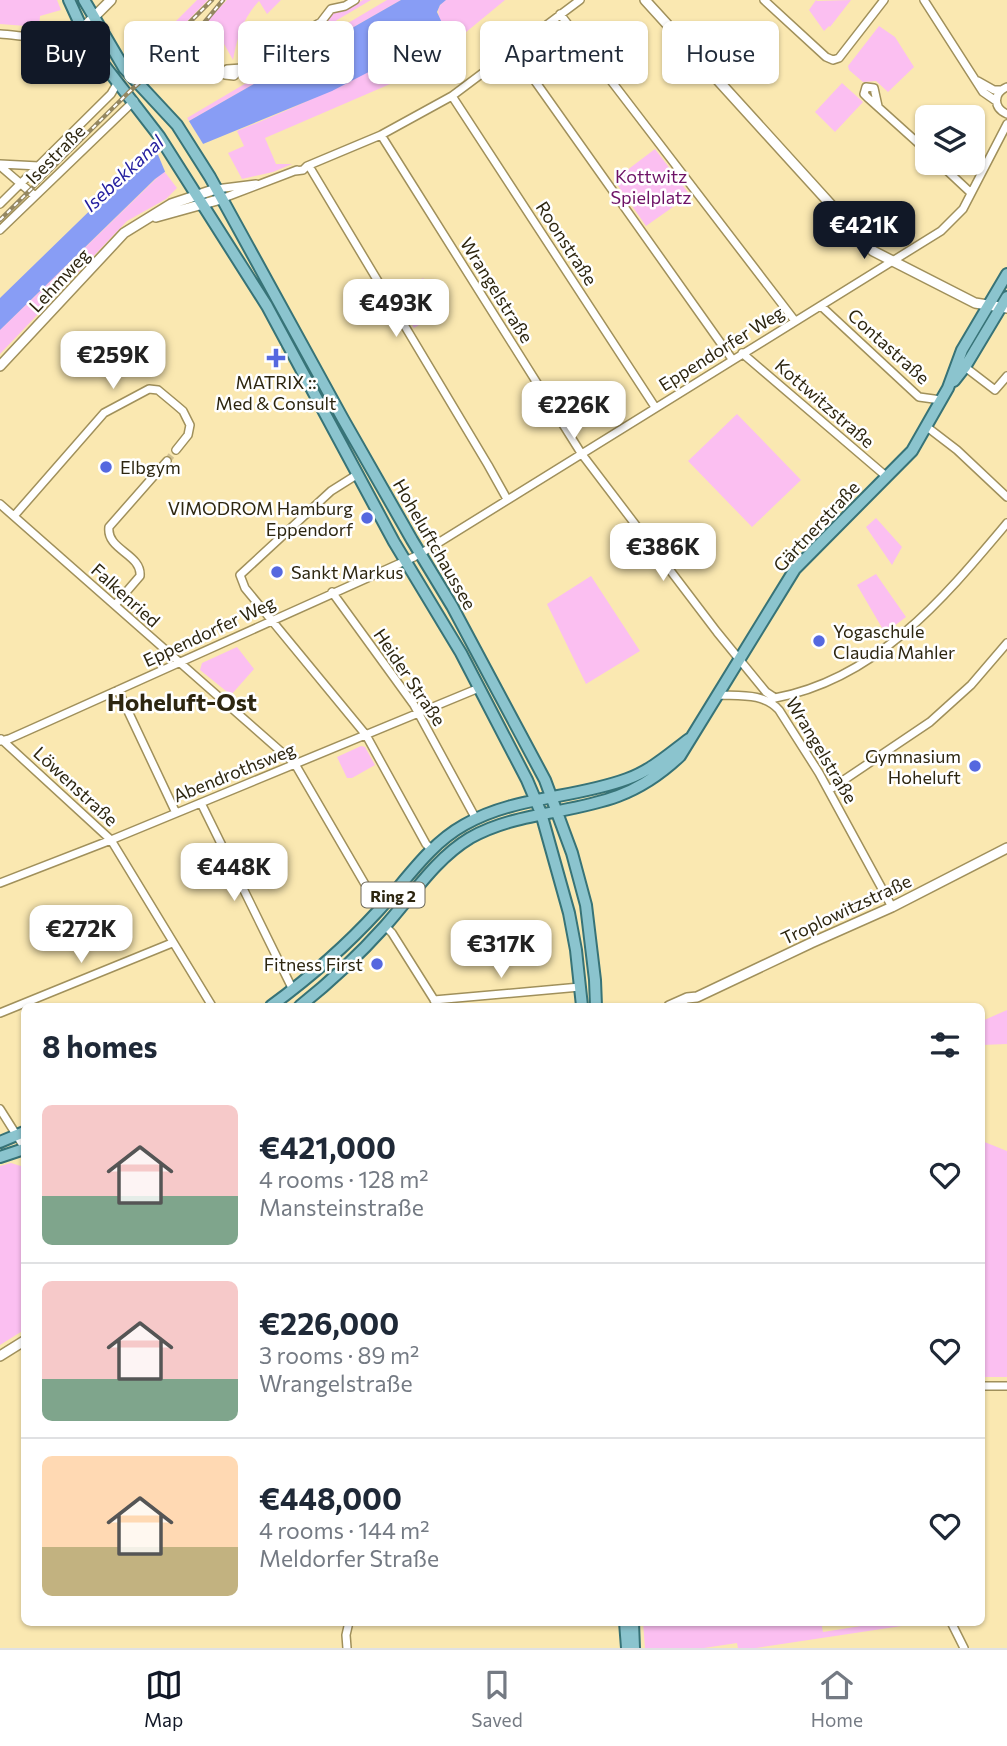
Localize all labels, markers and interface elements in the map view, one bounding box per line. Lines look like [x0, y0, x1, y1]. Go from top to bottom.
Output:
chip: Buy [21, 21, 110, 84]
chip: Rent [124, 21, 224, 84]
chip: Filters [238, 21, 354, 84]
chip: New [368, 21, 466, 84]
chip: Apartment [480, 21, 648, 84]
chip: House [662, 21, 779, 84]
map controls [915, 105, 985, 175]
button: layers [915, 105, 985, 175]
street label: Isestraße [21, 120, 89, 188]
water label: Isebekkanal [78, 129, 169, 216]
park label: Kottwitz Spielplatz [611, 165, 691, 208]
street label: Roonstraße [532, 197, 602, 289]
pin: €421K [815, 202, 913, 261]
text: €421K [829, 210, 899, 238]
street label: Wrangelstraße [456, 233, 538, 347]
street label: Lehmweg [24, 243, 94, 316]
pin: €493K [347, 280, 445, 339]
text: €493K [359, 288, 433, 316]
street label: Eppendorfer Weg [654, 301, 788, 395]
street label: Contastraße [844, 304, 934, 388]
pin: €259K [64, 332, 162, 391]
text: €259K [77, 340, 149, 368]
marker: MATRIX :: Med & Consult [266, 348, 286, 368]
street label: Kottwitzstraße [771, 354, 879, 452]
place label: MATRIX :: Med & Consult [216, 371, 336, 414]
pin: €226K [525, 382, 623, 441]
text: €226K [538, 390, 610, 418]
place label: Elbgym [120, 456, 181, 478]
marker: Elbgym [98, 459, 114, 475]
street label: Hoheluftchaussee [389, 475, 481, 613]
street label: Gärtnerstraße [768, 476, 864, 576]
place label: VIMODROM Hamburg Eppendorf [168, 497, 354, 540]
marker: VIMODROM Hamburg Eppendorf [359, 510, 375, 526]
pin: €386K [614, 524, 712, 583]
text: €386K [626, 532, 700, 560]
street label: Falkenried [87, 558, 165, 632]
place label: Sankt Markus [291, 561, 404, 583]
marker: Sankt Markus [269, 564, 285, 580]
street label: Eppendorfer Weg [139, 591, 279, 671]
place label: Yogaschule Claudia Mahler [833, 620, 955, 663]
street label: Heider Straße [369, 624, 451, 730]
marker: Yogaschule Claudia Mahler [811, 633, 827, 649]
district label: Hoheluft-Ost [107, 687, 257, 716]
street label: Wrangelstraße [782, 693, 862, 807]
street label: Abendrothsweg [170, 737, 299, 807]
street label: Löwenstraße [29, 741, 123, 831]
place label: Gymnasium Hoheluft [865, 745, 961, 788]
marker: Gymnasium Hoheluft [967, 758, 983, 774]
pin: €448K [185, 844, 283, 903]
text: €448K [197, 852, 271, 880]
street label: Troplowitzstraße [777, 869, 915, 949]
road number: Ring 2 [362, 882, 424, 908]
pin: €272K [32, 906, 130, 965]
text: €272K [46, 914, 116, 942]
pin: €317K [452, 920, 550, 980]
text: €317K [467, 929, 535, 957]
place label: Fitness First [264, 953, 363, 975]
marker: Fitness First [369, 956, 385, 972]
icon: filters [926, 1026, 964, 1064]
text: 8 homes [42, 1027, 158, 1064]
text: €421,000 [259, 1128, 396, 1165]
icon: home [98, 1133, 182, 1217]
icon: heart [926, 1156, 964, 1194]
text: 4 rooms · 128 m² [259, 1165, 428, 1193]
text: Mansteinstraße [259, 1193, 424, 1221]
text: €226,000 [259, 1304, 399, 1341]
icon: home [98, 1309, 182, 1393]
icon: heart [926, 1332, 964, 1370]
text: 3 rooms · 89 m² [259, 1341, 419, 1369]
text: Wrangelstraße [259, 1369, 413, 1397]
text: €448,000 [259, 1479, 402, 1516]
icon: home [98, 1484, 182, 1568]
icon: heart [926, 1507, 964, 1545]
text: 4 rooms · 144 m² [259, 1516, 429, 1544]
text: Meldorfer Straße [259, 1544, 439, 1572]
tab: Map [144, 1666, 183, 1731]
tab: Saved [471, 1666, 523, 1731]
tab: Home [811, 1666, 863, 1731]

